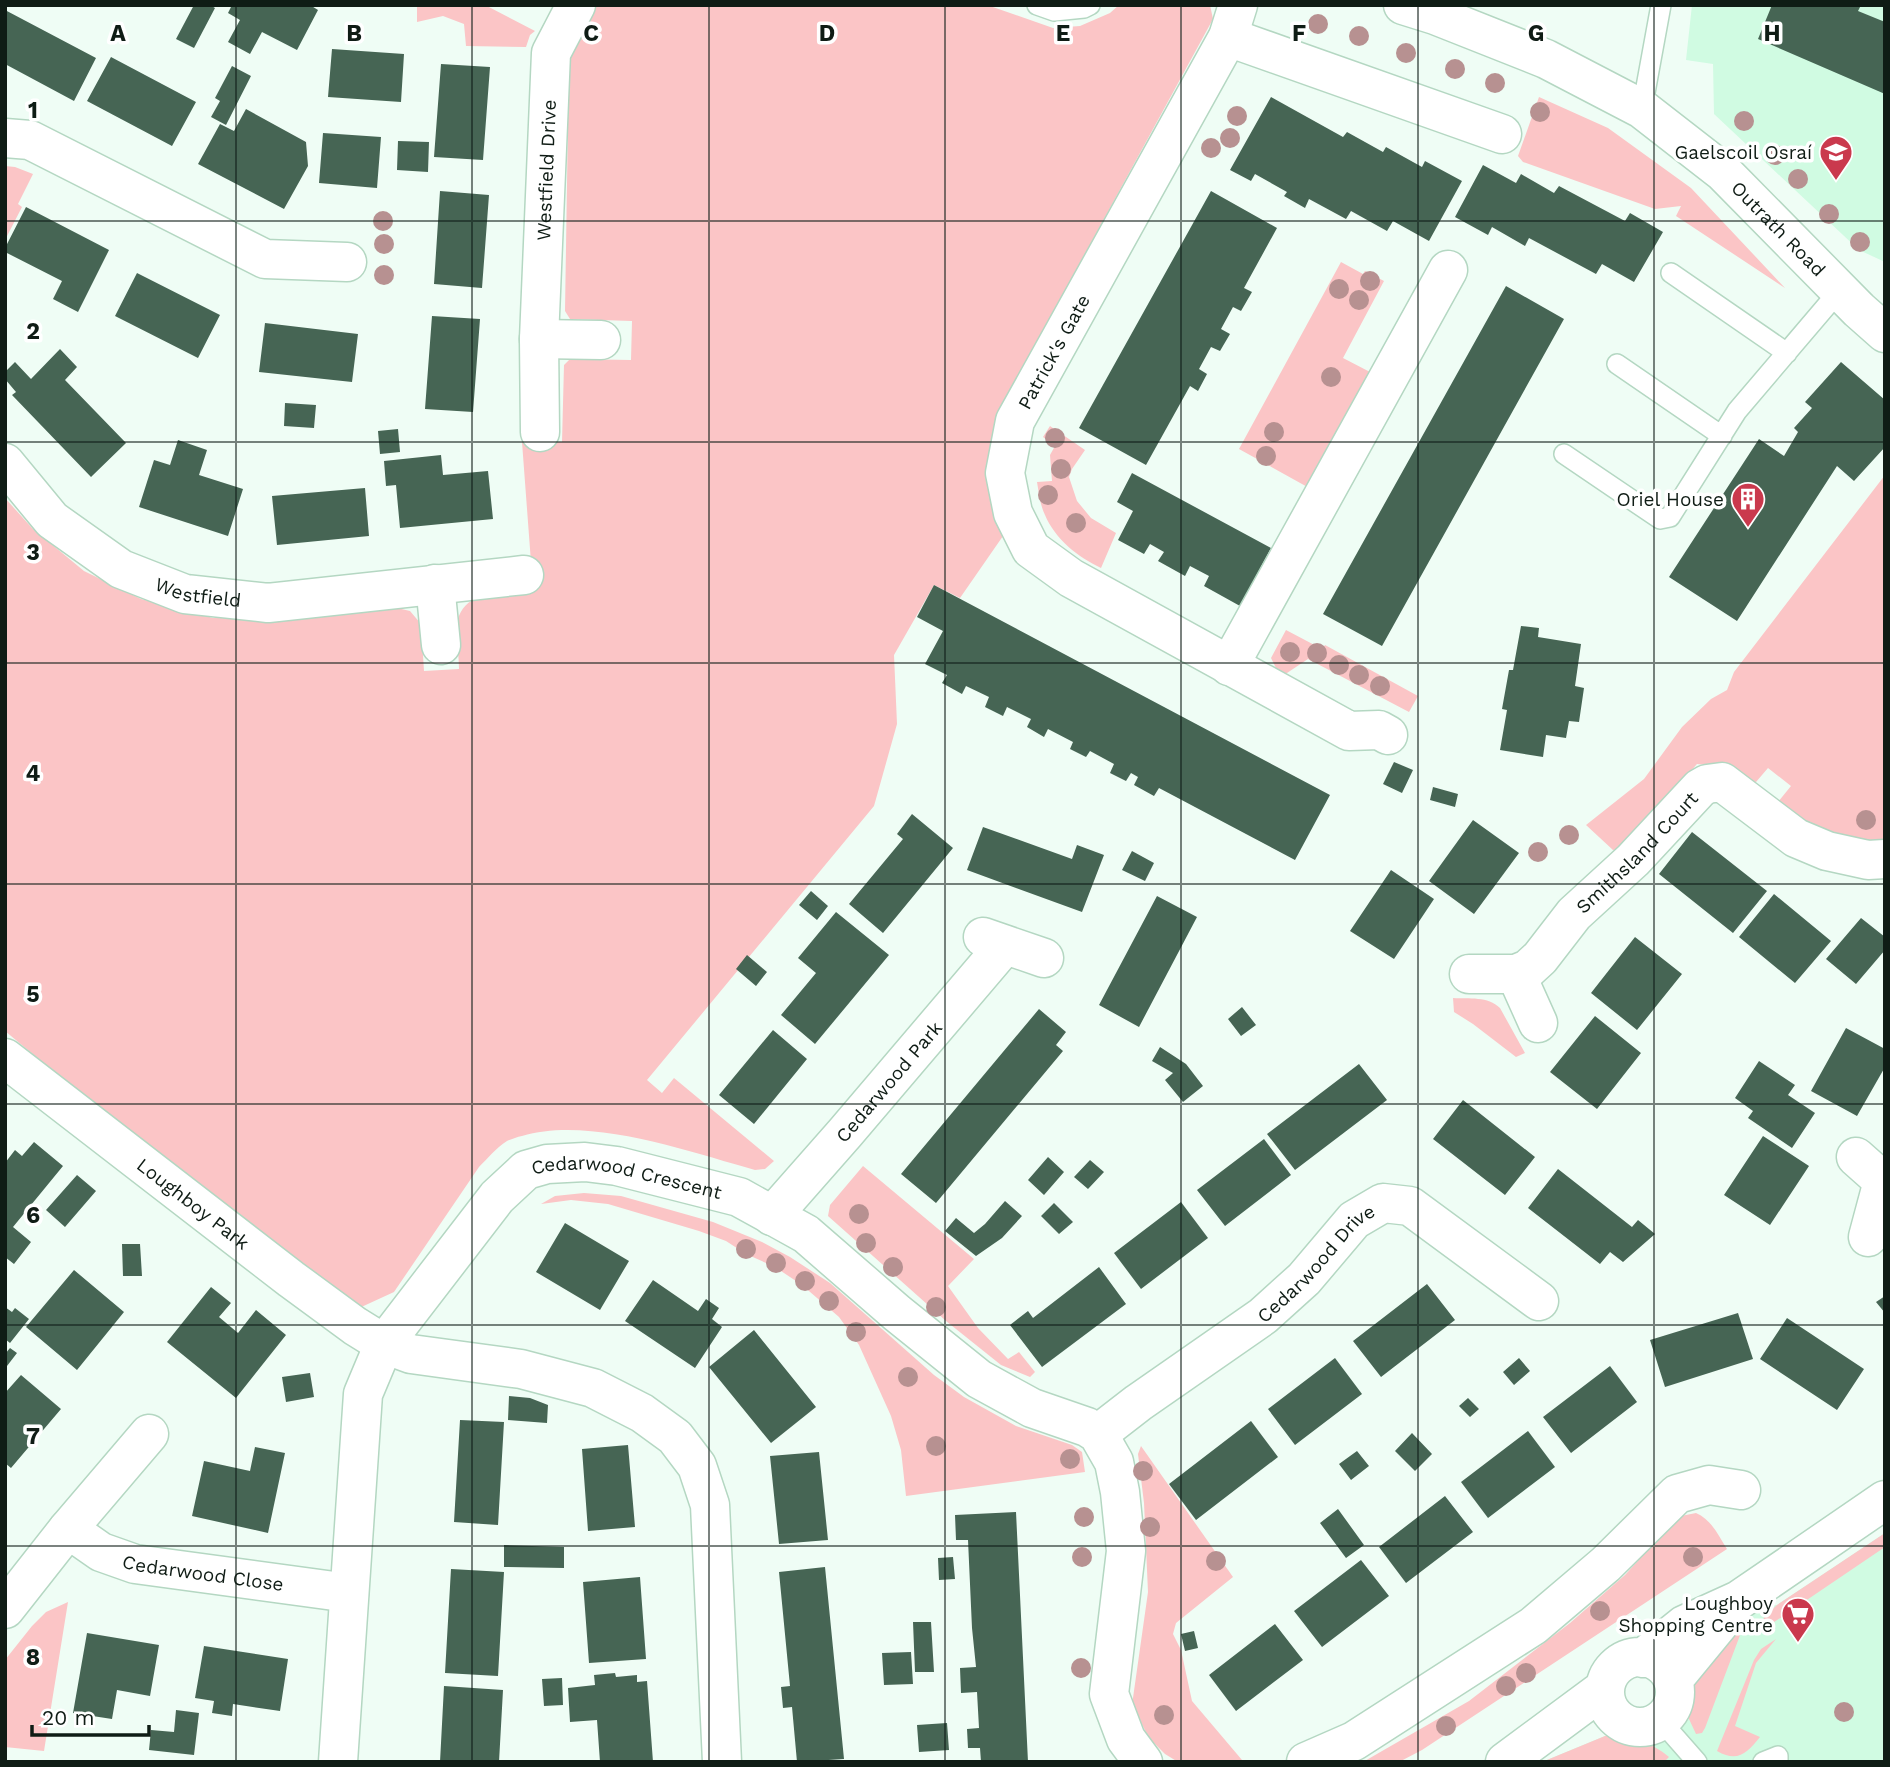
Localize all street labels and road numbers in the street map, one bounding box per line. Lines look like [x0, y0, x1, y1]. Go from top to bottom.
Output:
street label: Westfield Drive [532, 99, 561, 241]
street label: Outrath Road [1727, 176, 1830, 281]
street label: Patrick's Gate [1013, 290, 1095, 414]
street label: Westfield [152, 572, 242, 612]
street label: Smithsland Court [1571, 786, 1703, 918]
street label: Cedarwood Park [831, 1016, 947, 1147]
street label: Cedarwood Crescent [529, 1150, 724, 1204]
street label: Loughboy Park [133, 1153, 254, 1254]
street label: Cedarwood Drive [1252, 1199, 1379, 1327]
street label: Cedarwood Close [119, 1549, 285, 1596]

